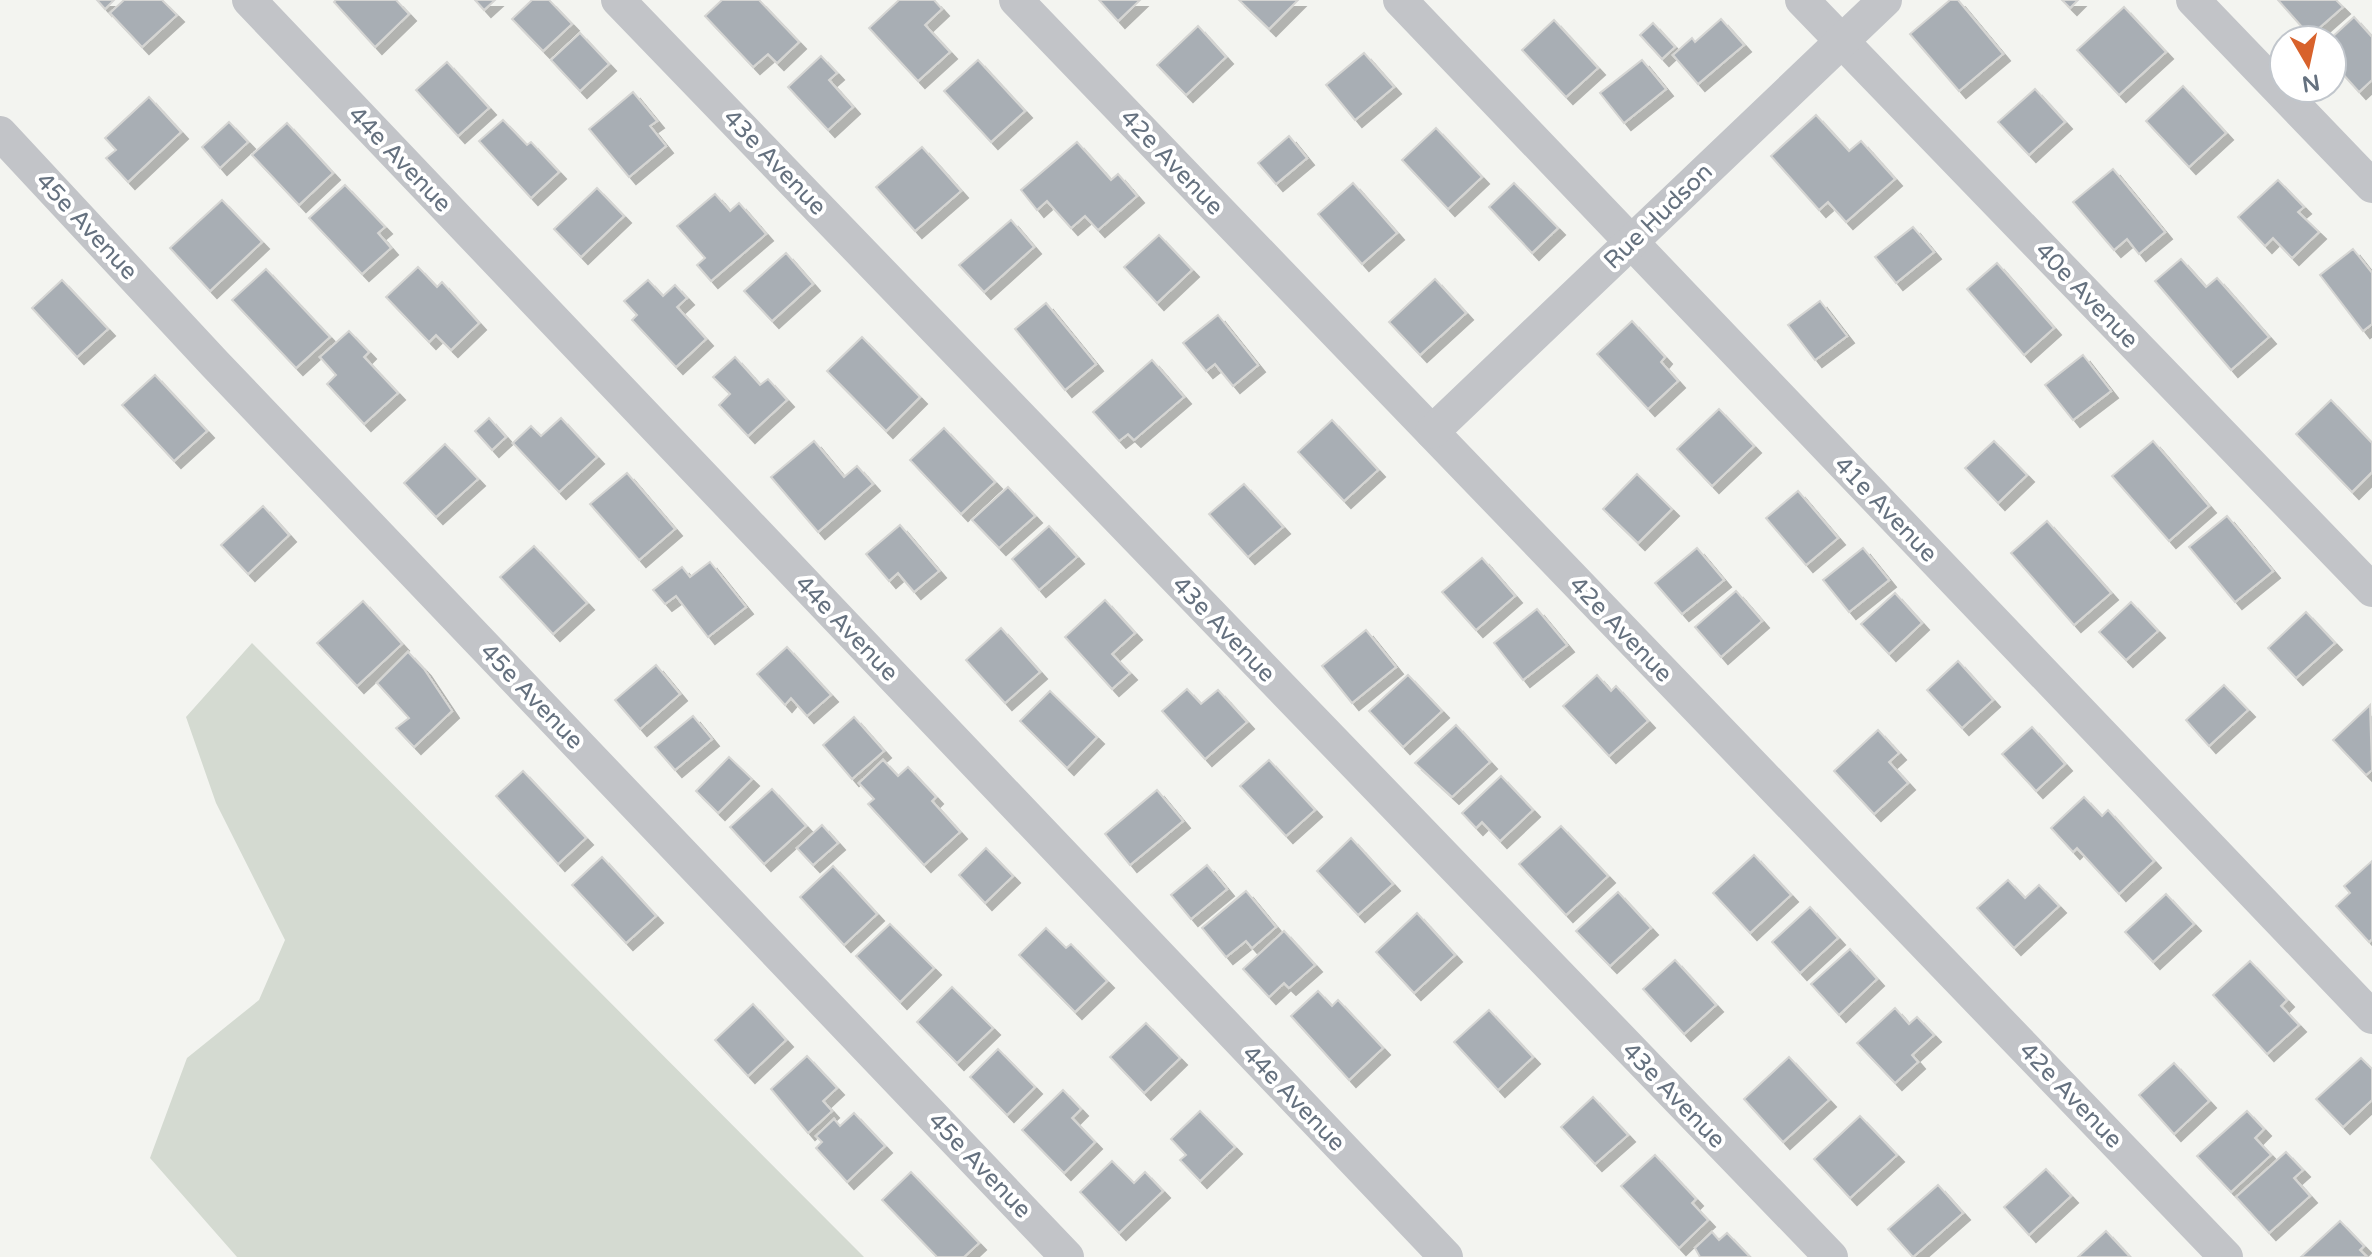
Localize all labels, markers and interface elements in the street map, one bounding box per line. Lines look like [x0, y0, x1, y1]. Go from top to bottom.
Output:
north arrow [2268, 24, 2348, 104]
text: N [2300, 69, 2322, 97]
street label: 44e Avenue [342, 100, 457, 218]
street label: 43e Avenue [717, 103, 832, 221]
street label: 42e Avenue [1114, 103, 1229, 221]
street label: Rue Hudson [1598, 157, 1719, 275]
street label: 45e Avenue [30, 167, 144, 286]
street label: 40e Avenue [2029, 236, 2144, 354]
street label: 41e Avenue [1828, 450, 1943, 568]
street label: 44e Avenue [789, 569, 904, 687]
street label: 43e Avenue [1166, 570, 1281, 688]
street label: 42e Avenue [1563, 570, 1678, 688]
street label: 45e Avenue [474, 637, 589, 755]
street label: 43e Avenue [1616, 1036, 1731, 1154]
street label: 42e Avenue [2013, 1036, 2128, 1154]
street label: 44e Avenue [1236, 1039, 1351, 1157]
street label: 45e Avenue [922, 1106, 1037, 1224]

